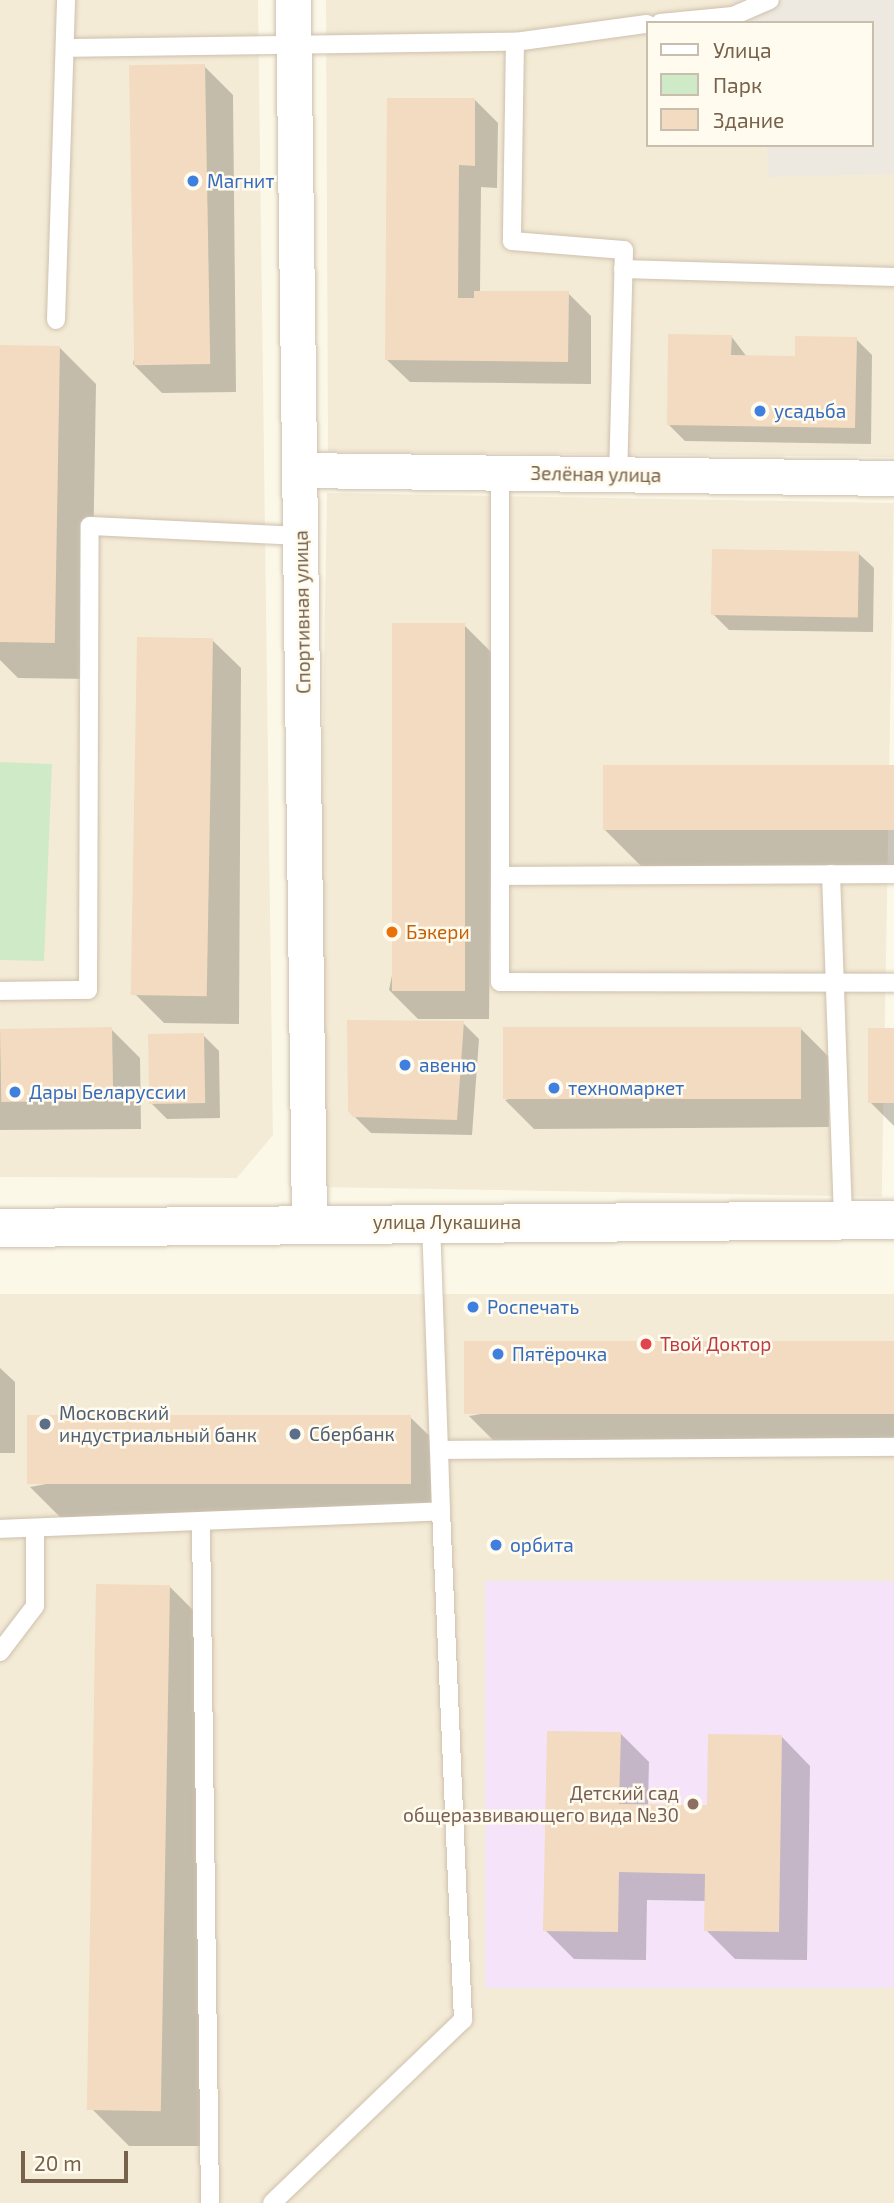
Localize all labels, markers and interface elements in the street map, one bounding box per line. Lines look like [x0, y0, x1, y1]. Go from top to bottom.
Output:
legend [646, 21, 873, 147]
text: Улица [713, 37, 772, 62]
text: Парк [713, 72, 762, 97]
text: Здание [713, 107, 784, 132]
place label: Магнит [207, 170, 274, 192]
marker: Магнит [185, 173, 201, 189]
place label: усадьба [774, 400, 846, 422]
marker: усадьба [752, 403, 768, 419]
street label: Зелёная улица [530, 461, 662, 487]
street label: Спортивная улица [289, 530, 315, 694]
place label: Бэкери [406, 921, 470, 943]
marker: Бэкери [384, 924, 400, 940]
place label: авеню [419, 1054, 476, 1076]
marker: авеню [397, 1057, 413, 1073]
place label: техномаркет [568, 1077, 684, 1099]
marker: техномаркет [546, 1080, 562, 1096]
place label: Дары Беларуссии [29, 1081, 186, 1103]
marker: Дары Беларуссии [7, 1084, 23, 1100]
street label: улица Лукашина [373, 1211, 521, 1233]
place label: Роспечать [487, 1296, 579, 1318]
marker: Роспечать [465, 1299, 481, 1315]
place label: Твой Доктор [660, 1333, 771, 1355]
marker: Твой Доктор [638, 1336, 654, 1352]
place label: Пятёрочка [512, 1343, 607, 1365]
marker: Пятёрочка [490, 1346, 506, 1362]
place label: Московский индустриальный банк [59, 1402, 257, 1446]
marker: Московский индустриальный банк [37, 1416, 53, 1432]
place label: Сбербанк [309, 1423, 395, 1445]
marker: Сбербанк [287, 1426, 303, 1442]
place label: орбита [510, 1534, 574, 1556]
marker: орбита [488, 1537, 504, 1553]
place label: Детский сад общеразвивающего вида №30 [403, 1782, 679, 1826]
marker: Детский сад общеразвивающего вида №30 [685, 1796, 701, 1812]
scale bar [24, 2136, 131, 2180]
text: 20 m [34, 2150, 82, 2175]

